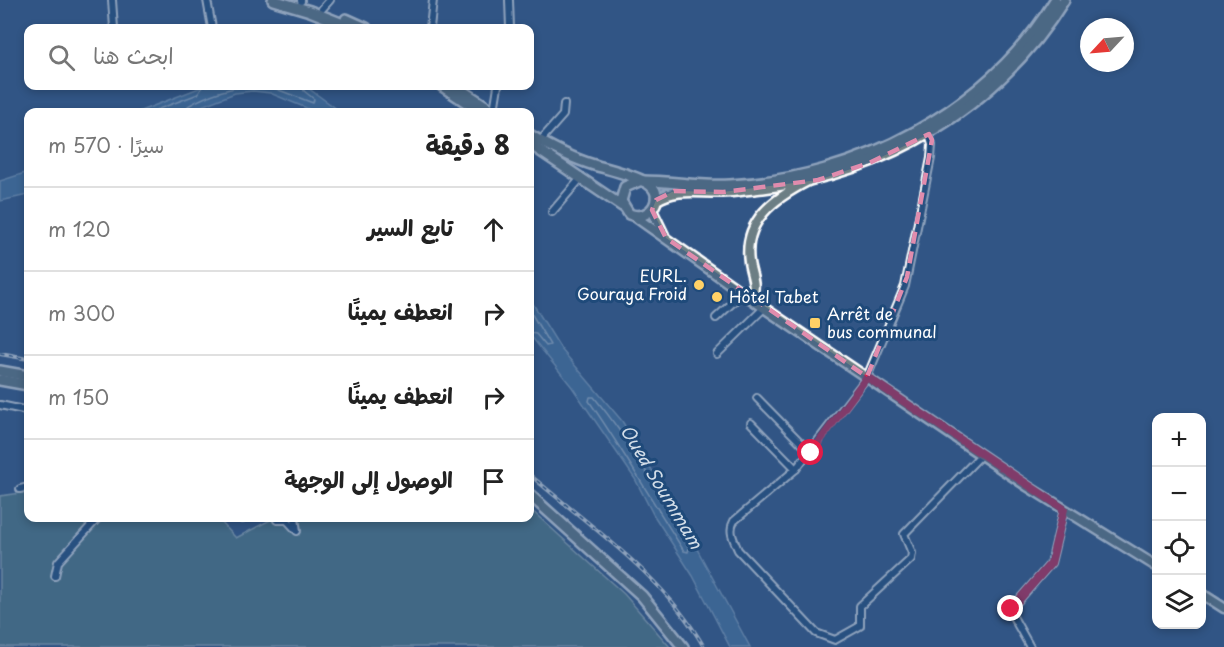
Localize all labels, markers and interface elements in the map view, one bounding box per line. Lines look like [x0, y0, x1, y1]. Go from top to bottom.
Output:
north arrow [1080, 18, 1134, 72]
search box [24, 24, 534, 90]
text: ابحث هنا [93, 38, 174, 71]
icon: search [45, 41, 78, 74]
text: 8 دقيقة [425, 125, 510, 164]
text: سيرًا · 570 m [48, 130, 164, 160]
text: تابع السير [368, 210, 453, 243]
icon: ahead [477, 213, 510, 246]
text: 120 m [48, 214, 110, 244]
place label: EURL. Gouraya Froid [577, 263, 687, 305]
marker: EURL. Gouraya Froid [692, 278, 706, 292]
place label: Hôtel Tabet [729, 284, 819, 308]
marker: Hôtel Tabet [710, 290, 724, 304]
text: انعطف يمينًا [348, 294, 453, 327]
icon: right [477, 297, 510, 330]
text: 300 m [48, 298, 115, 328]
place label: Arrêt de bus communal [827, 301, 937, 343]
marker: Arrêt de bus communal [808, 316, 822, 330]
text: انعطف يمينًا [348, 378, 453, 411]
icon: right [477, 381, 510, 414]
text: 150 m [48, 382, 109, 412]
map controls [1152, 413, 1206, 629]
button: + [1152, 413, 1206, 467]
water label: Oued Soummam [614, 419, 711, 555]
route start [797, 439, 823, 465]
text: الوصول إلى الوجهة [284, 462, 453, 495]
icon: arrive [477, 465, 510, 498]
button: − [1152, 467, 1206, 521]
button: locate [1152, 521, 1206, 575]
button: layers [1152, 575, 1206, 629]
route end [997, 595, 1023, 621]

